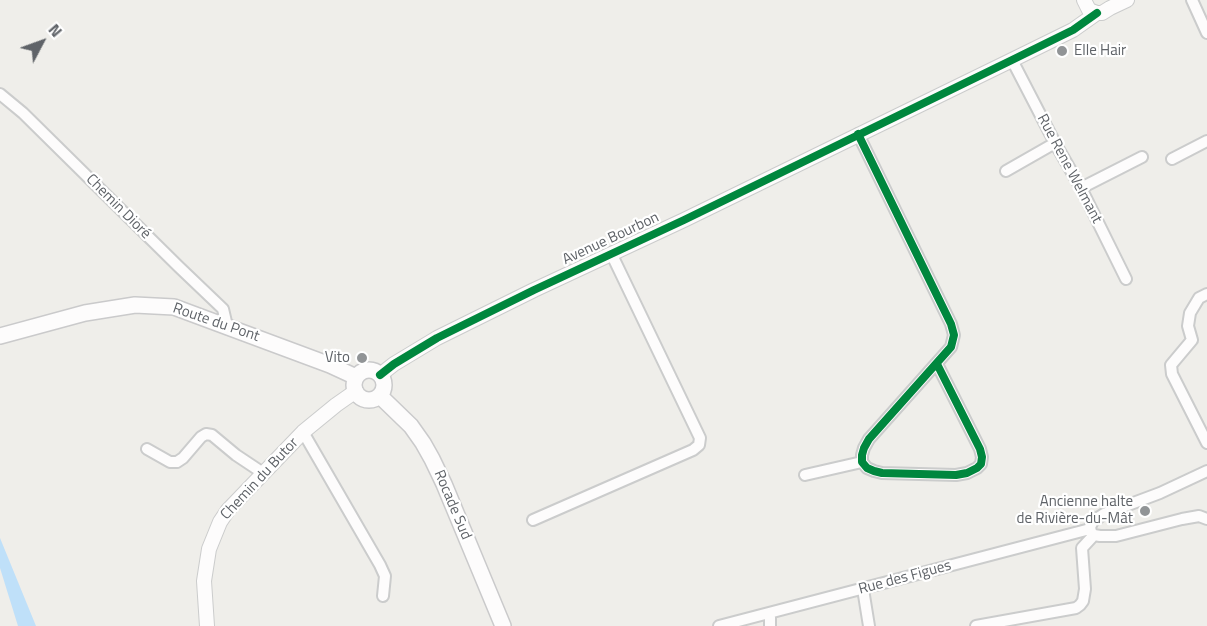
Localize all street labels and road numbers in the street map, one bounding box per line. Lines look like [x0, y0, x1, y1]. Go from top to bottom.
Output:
street label: Rue Rene Welmant [1033, 111, 1105, 227]
street label: Chemin Dioré [82, 171, 154, 243]
street label: Avenue Bourbon [560, 209, 662, 269]
street label: Route du Pont [170, 300, 262, 346]
street label: Chemin du Butor [217, 434, 303, 524]
street label: Rocade Sud [429, 467, 475, 543]
street label: Rue des Figues [857, 557, 953, 599]

